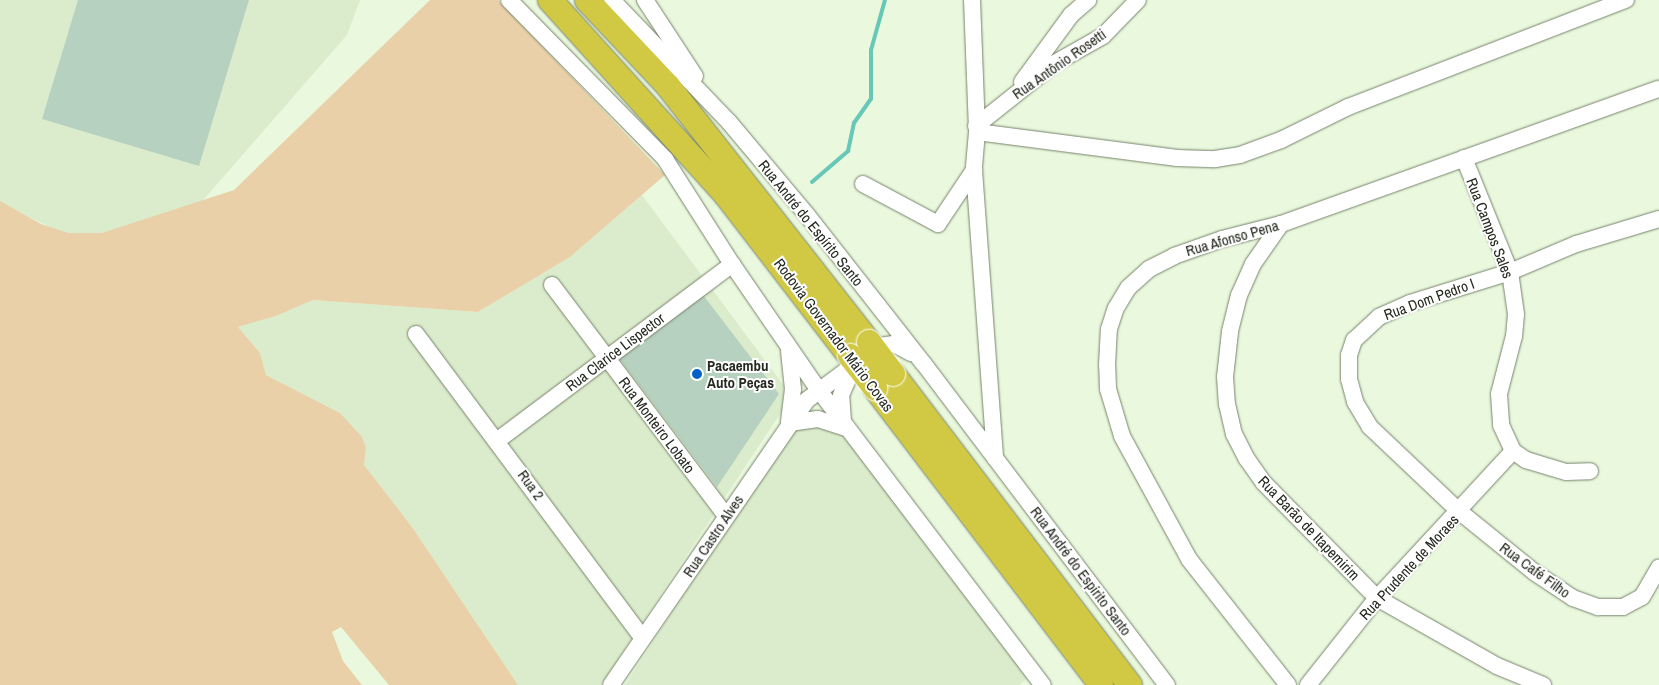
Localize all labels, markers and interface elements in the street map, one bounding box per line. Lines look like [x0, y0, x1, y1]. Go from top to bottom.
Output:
street label: Rua Antônio Rosetti [1008, 25, 1110, 103]
street label: Rua André do Espírito Santo [755, 156, 867, 290]
street label: Rua Campos Sales [1463, 175, 1517, 281]
street label: Rua Afonso Pena [1183, 216, 1281, 260]
street label: Rodovia Governador Mário Covas [770, 255, 898, 415]
street label: Rua Dom Pedro I [1381, 274, 1477, 324]
street label: Rua Clarice Lispector [562, 309, 668, 395]
place label: Pacaembu Auto Peças [707, 356, 774, 391]
marker: Pacaembu Auto Peças [691, 368, 703, 380]
street label: Rua Monteiro Lobato [615, 373, 699, 477]
street label: Rua 2 [514, 466, 548, 504]
street label: Rua Barão de Itapemirim [1255, 472, 1363, 584]
street label: Rua Castro Alves [679, 491, 747, 581]
street label: Rua André do Espírito Santo [1026, 503, 1136, 639]
street label: Rua Prudente de Moraes [1356, 511, 1462, 623]
street label: Rua Café Filho [1496, 538, 1574, 602]

